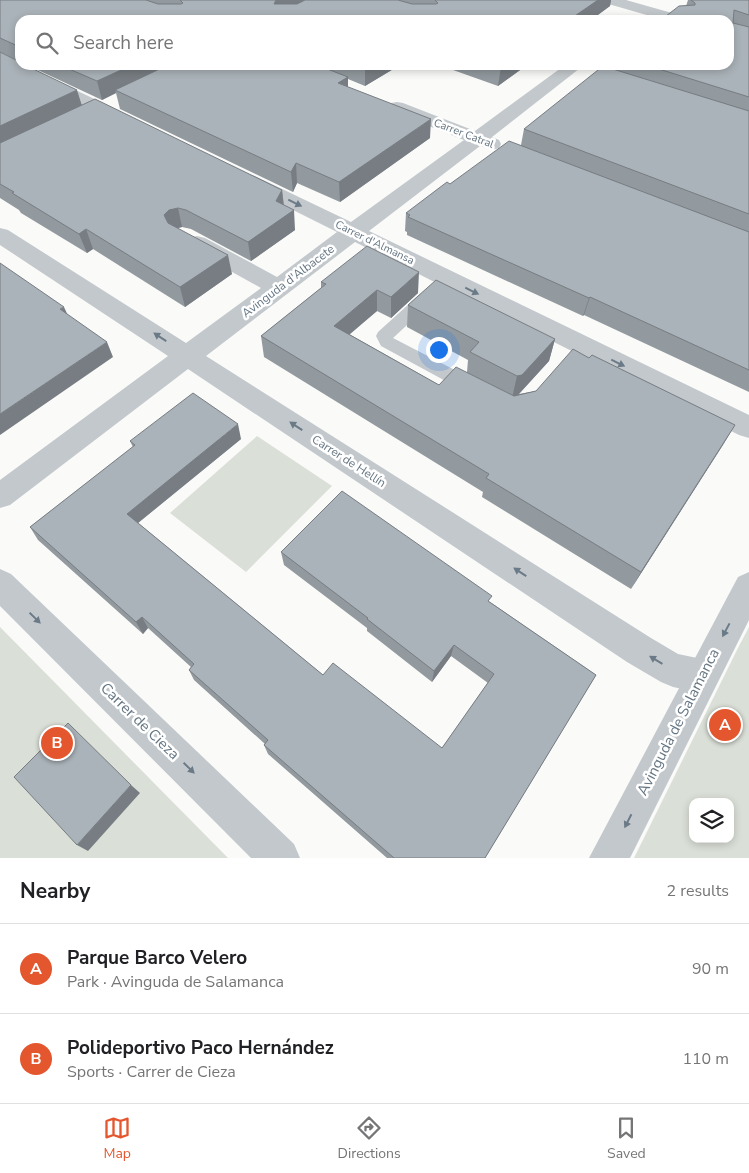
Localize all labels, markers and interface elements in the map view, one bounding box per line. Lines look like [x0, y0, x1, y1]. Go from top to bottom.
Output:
search box [15, 15, 734, 70]
icon: search [33, 29, 61, 57]
text: Search here [73, 30, 174, 56]
street label: Carrer Catral [432, 115, 497, 152]
one-way arrow [288, 200, 302, 208]
street label: Carrer d'Almansa [333, 217, 417, 268]
street label: Avinguda d'Albacete [238, 241, 338, 321]
one-way arrow [465, 287, 480, 295]
one-way arrow [153, 332, 166, 342]
your location [426, 337, 452, 363]
one-way arrow [611, 359, 625, 367]
one-way arrow [289, 421, 302, 431]
street label: Carrer de Hellín [309, 431, 389, 491]
one-way arrow [513, 567, 526, 577]
one-way arrow [29, 612, 41, 624]
one-way arrow [722, 622, 730, 637]
street label: Avinguda de Salamanca [632, 645, 724, 799]
one-way arrow [650, 656, 663, 665]
street label: Carrer de Cieza [96, 678, 184, 764]
pin: A [709, 706, 741, 744]
pin: B [41, 724, 73, 762]
one-way arrow [182, 762, 194, 774]
map controls [689, 798, 734, 843]
button: layers [689, 798, 734, 843]
one-way arrow [624, 814, 632, 828]
text: Nearby [20, 877, 90, 905]
text: 2 results [667, 880, 729, 902]
text: Parque Barco Velero [67, 945, 247, 971]
text: A [30, 958, 42, 980]
text: 90 m [692, 958, 729, 980]
text: Park · Avinguda de Salamanca [67, 971, 284, 993]
text: Polideportivo Paco Hernández [67, 1035, 334, 1061]
text: B [30, 1048, 42, 1070]
text: 110 m [682, 1048, 729, 1070]
text: Sports · Carrer de Cieza [67, 1061, 236, 1083]
tab: Map [103, 1114, 131, 1163]
tab: Directions [338, 1114, 401, 1163]
tab: Saved [607, 1114, 646, 1163]

